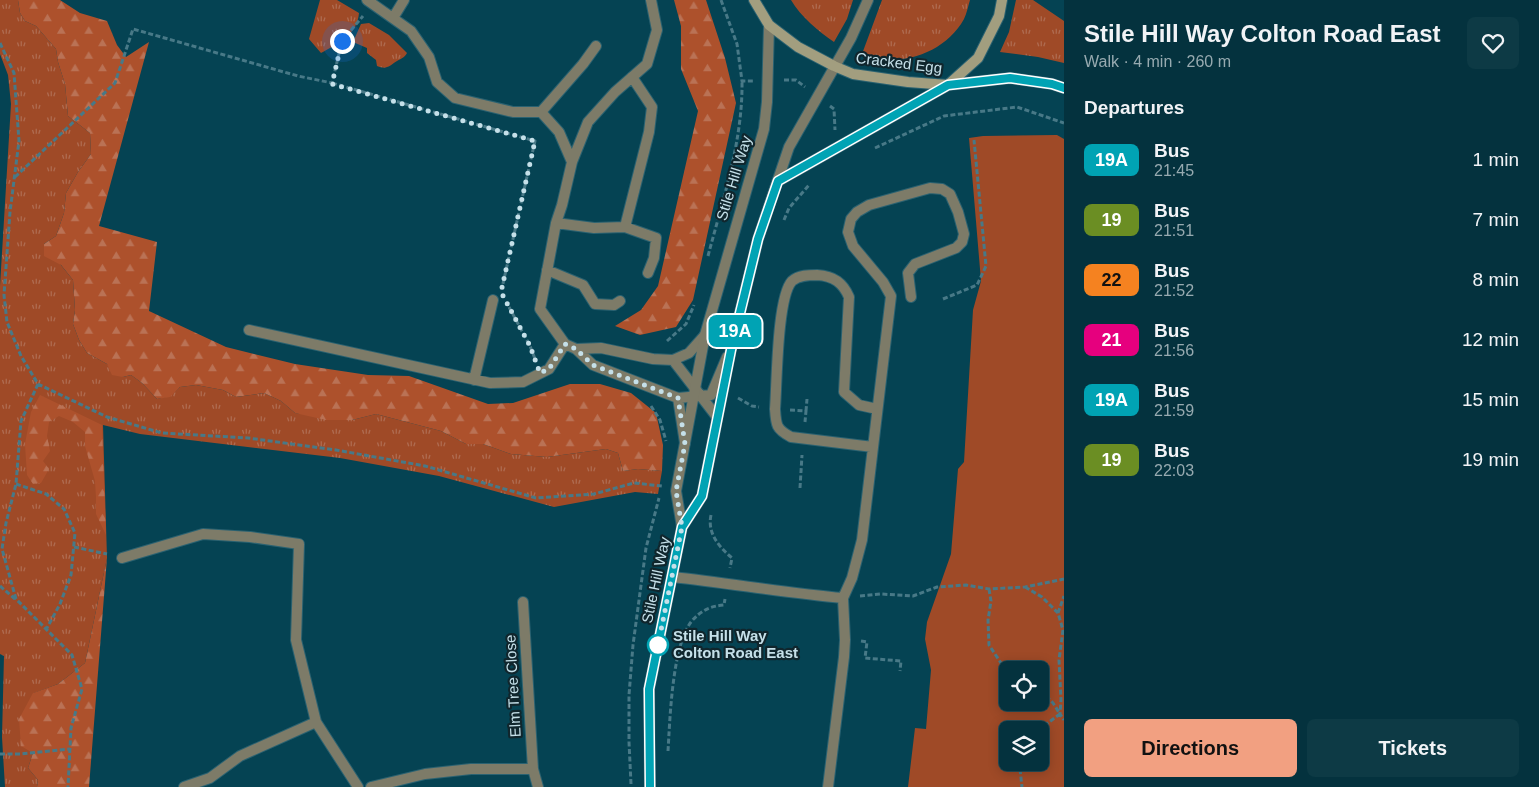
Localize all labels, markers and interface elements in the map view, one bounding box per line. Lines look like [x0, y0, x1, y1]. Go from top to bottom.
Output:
button: heart [1467, 17, 1519, 69]
text: Stile Hill Way Colton Road East [1084, 20, 1440, 47]
your location [330, 29, 355, 54]
street label: Cracked Egg [855, 49, 943, 76]
text: Walk · 4 min · 260 m [1084, 53, 1231, 70]
text: Departures [1084, 97, 1184, 118]
street label: Stile Hill Way [713, 133, 755, 222]
text: Bus [1154, 140, 1190, 161]
text: 1 min [1473, 149, 1519, 170]
text: 19A [1095, 150, 1128, 170]
text: 21:45 [1154, 162, 1194, 179]
text: Bus [1154, 200, 1190, 221]
text: 7 min [1473, 209, 1519, 230]
text: 19 [1101, 210, 1122, 230]
text: 21:51 [1154, 222, 1194, 239]
text: Bus [1154, 260, 1190, 281]
text: 8 min [1473, 269, 1519, 290]
text: 22 [1101, 270, 1122, 290]
text: 21:52 [1154, 282, 1194, 299]
line badge: 19A [706, 315, 764, 347]
text: Bus [1154, 320, 1190, 341]
text: 19A [718, 321, 752, 341]
text: 12 min [1462, 329, 1519, 350]
text: 21 [1101, 330, 1122, 350]
text: 21:56 [1154, 342, 1194, 359]
text: Bus [1154, 380, 1190, 401]
text: 15 min [1462, 389, 1519, 410]
text: 19A [1095, 390, 1128, 410]
text: 21:59 [1154, 402, 1194, 419]
text: Bus [1154, 440, 1190, 461]
text: 19 min [1462, 449, 1519, 470]
text: 19 [1101, 450, 1122, 470]
text: 22:03 [1154, 462, 1194, 479]
street label: Stile Hill Way [638, 535, 673, 625]
place label: Stile Hill Way Colton Road East [673, 627, 798, 661]
street label: Elm Tree Close [501, 634, 524, 738]
marker: Stile Hill Way Colton Road East [647, 634, 669, 656]
map controls [999, 661, 1049, 771]
button: locate [999, 661, 1049, 711]
button: Directions [1084, 719, 1297, 777]
button: Tickets [1307, 719, 1519, 777]
button: layers [999, 721, 1049, 771]

